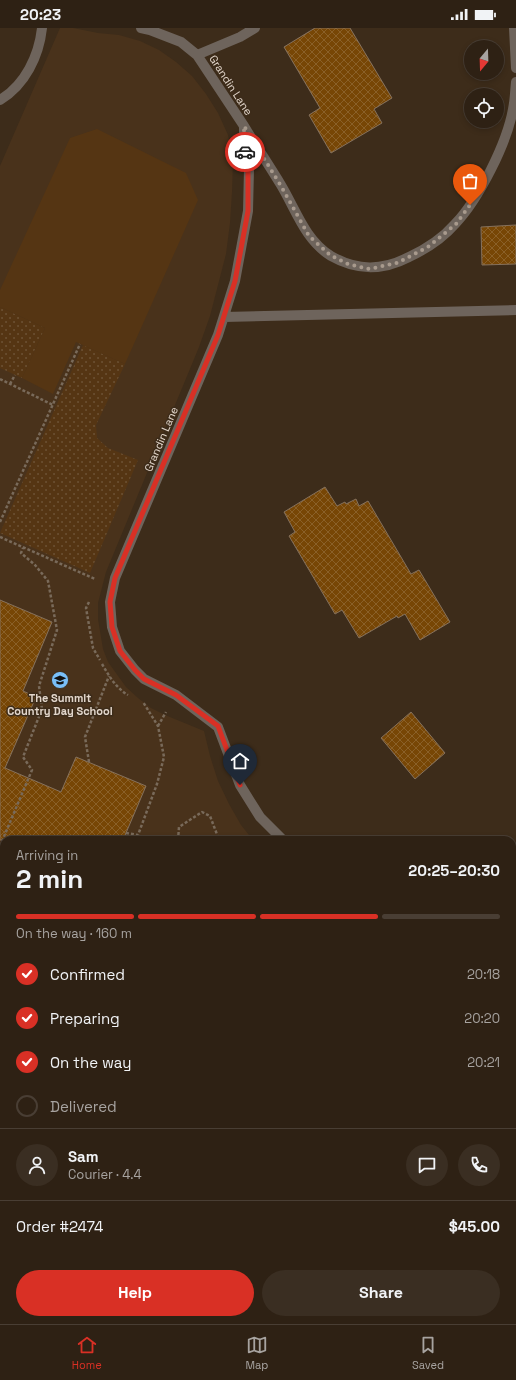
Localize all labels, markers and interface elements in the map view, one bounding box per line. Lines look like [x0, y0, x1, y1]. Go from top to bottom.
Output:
text: 20:23 [20, 5, 61, 24]
north arrow [464, 40, 504, 80]
map controls [464, 40, 504, 128]
street label: Grandin Lane [206, 52, 256, 118]
button: locate [464, 88, 504, 128]
courier [225, 132, 265, 172]
icon: car [234, 141, 256, 163]
pin [453, 164, 487, 205]
icon: bag [459, 170, 481, 192]
street label: Grandin Lane [141, 404, 181, 474]
school or university icon: The Summit Country Day School [50, 670, 70, 690]
place label: The Summit Country Day School [7, 691, 113, 718]
pin [223, 744, 257, 785]
icon: home [229, 750, 251, 772]
text: Arriving in [16, 847, 78, 864]
text: 20:25–20:30 [408, 861, 500, 880]
text: 2 min [16, 862, 83, 896]
text: On the way · 160 m [16, 925, 132, 942]
icon: check [16, 963, 38, 985]
text: Confirmed [50, 965, 125, 984]
text: 20:18 [467, 966, 500, 983]
icon: check [16, 1007, 38, 1029]
text: Preparing [50, 1009, 120, 1028]
text: 20:20 [464, 1010, 500, 1027]
icon: check [16, 1051, 38, 1073]
text: On the way [50, 1053, 131, 1072]
text: 20:21 [467, 1054, 500, 1071]
text: Delivered [50, 1097, 117, 1116]
button: person [16, 1144, 58, 1186]
button: chat [406, 1144, 448, 1186]
button: phone [458, 1144, 500, 1186]
text: Sam [68, 1147, 99, 1166]
text: Courier · 4.4 [68, 1166, 142, 1183]
text: Order #2474 [16, 1217, 103, 1236]
text: $45.00 [449, 1217, 500, 1236]
button: Help [16, 1270, 254, 1316]
button: Share [262, 1270, 500, 1316]
tab: Home [72, 1334, 102, 1372]
tab: Map [245, 1334, 268, 1372]
tab: Saved [412, 1334, 444, 1372]

